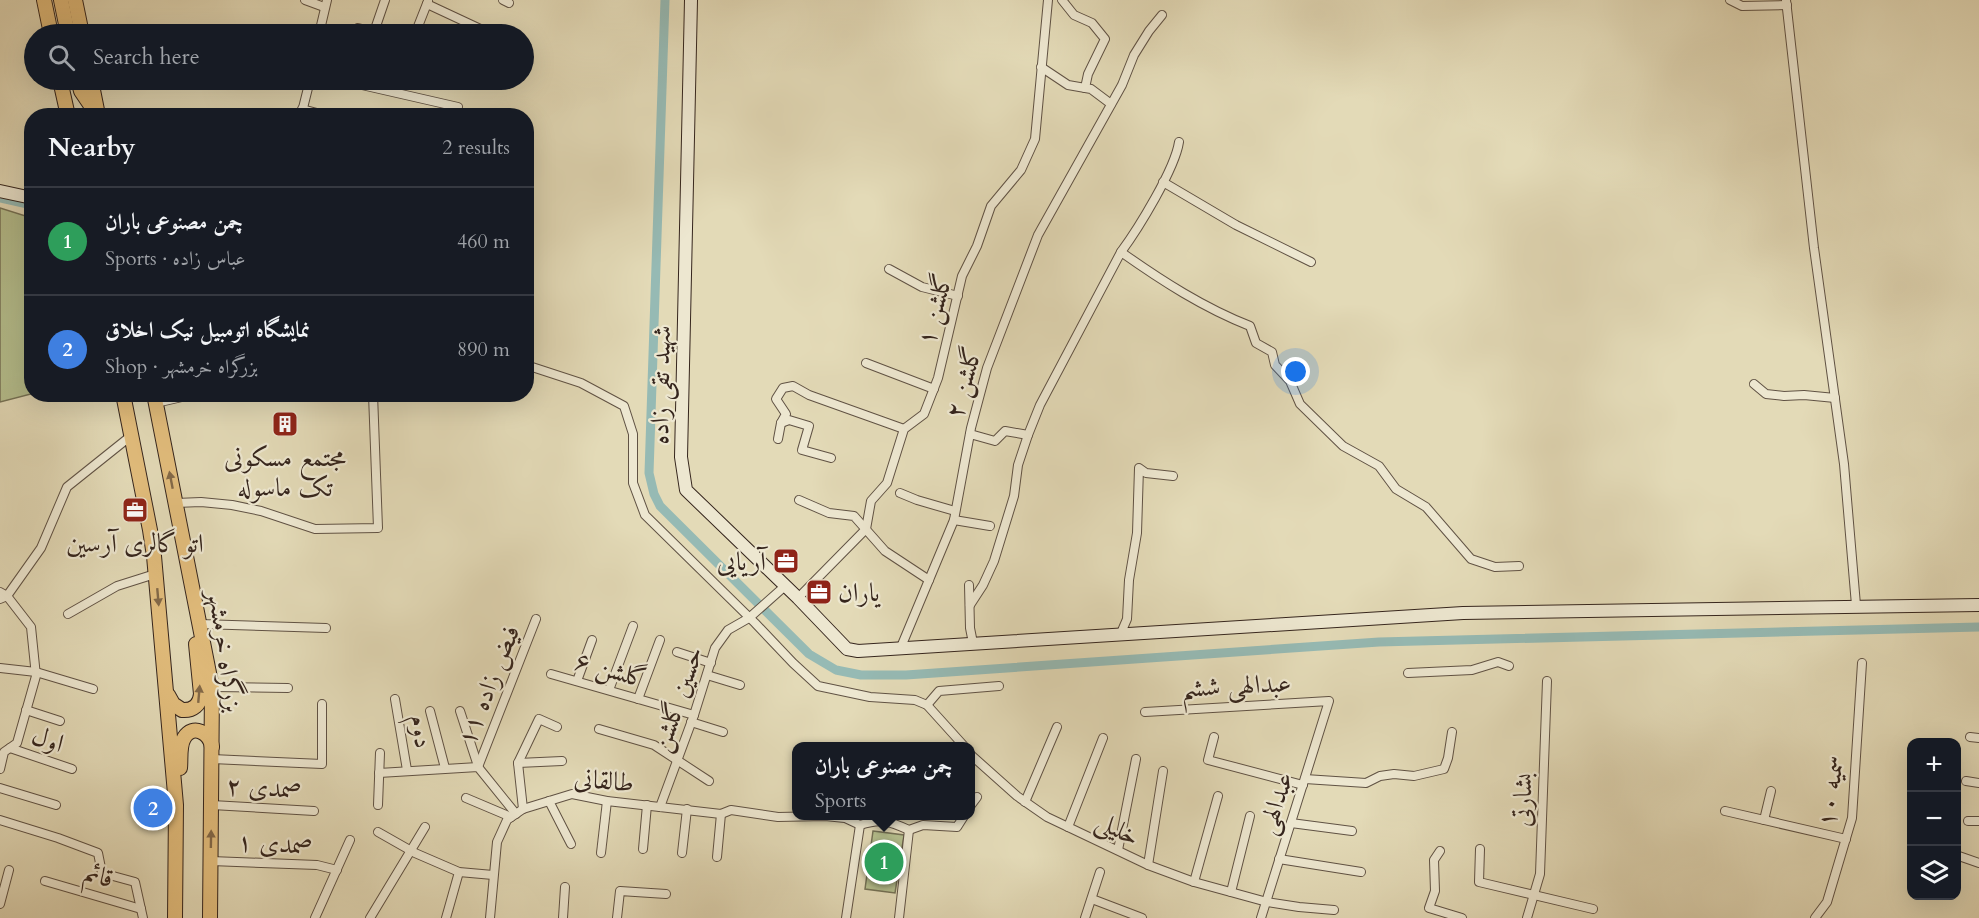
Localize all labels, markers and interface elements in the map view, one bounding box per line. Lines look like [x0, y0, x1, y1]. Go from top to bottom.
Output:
search box [24, 24, 534, 90]
icon: search [45, 41, 78, 74]
text: Search here [93, 42, 200, 72]
text: Nearby [48, 130, 136, 165]
text: 2 results [442, 134, 510, 161]
text: چمن مصنوعی باران [105, 207, 243, 237]
text: 1 [62, 228, 73, 255]
text: 460 m [457, 228, 510, 255]
text: Sports · عباس زاده [105, 245, 246, 272]
street label: گلشن ۱ [908, 269, 961, 349]
text: نمایشگاه اتومبیل نیک اخلاق [105, 315, 310, 345]
street label: شهید تقی زاده [642, 325, 680, 445]
text: 2 [62, 336, 73, 363]
text: 890 m [457, 336, 510, 363]
street label: گلشن ۲ [937, 342, 990, 422]
text: Shop · بزرگراه خرمشهر [105, 353, 258, 380]
your location [1281, 357, 1310, 386]
building icon: مجتمع مسکونی تک ماسوله [270, 409, 300, 439]
place label: مجتمع مسکونی تک ماسوله [224, 440, 346, 505]
one-way arrow [166, 470, 175, 489]
office icon: اتو گالری آرسین [120, 495, 150, 525]
place label: اتو گالری آرسین [66, 526, 204, 561]
place label: آریایی [717, 544, 768, 579]
office icon: آریایی [771, 546, 801, 576]
place label: یاران [838, 575, 882, 610]
office icon: یاران [804, 577, 834, 607]
street label: بزرگراه خرمشهر [199, 585, 251, 715]
one-way arrow [153, 587, 162, 606]
street label: فیض زاده ۱۱ [449, 620, 528, 750]
street label: حسین گلشن [643, 642, 712, 757]
street label: گلشن ۶ [571, 643, 651, 696]
street label: عبدالهی ششم [1180, 665, 1292, 714]
one-way arrow [194, 684, 204, 703]
street label: دوم [396, 711, 442, 752]
street label: اول [27, 718, 69, 761]
map controls [1907, 738, 1961, 900]
button: + [1907, 738, 1961, 792]
popup [792, 742, 975, 820]
text: چمن مصنوعی باران [815, 751, 952, 781]
street label: سمیه ۱۰ [1809, 753, 1852, 829]
street label: طالقانی [572, 760, 635, 801]
street label: عبدالهی [1249, 767, 1302, 839]
street label: صمدی ۲ [225, 768, 303, 807]
street label: بشارتی [1504, 772, 1541, 828]
pin: 2 [134, 786, 172, 830]
text: Sports [815, 787, 866, 814]
button: − [1907, 792, 1961, 846]
street label: خلیلی [1090, 803, 1145, 855]
street label: صمدی ۱ [236, 824, 314, 863]
one-way arrow [206, 829, 216, 848]
pin: 1 [864, 840, 904, 884]
button: layers [1907, 846, 1961, 900]
street label: قائم [79, 855, 118, 901]

